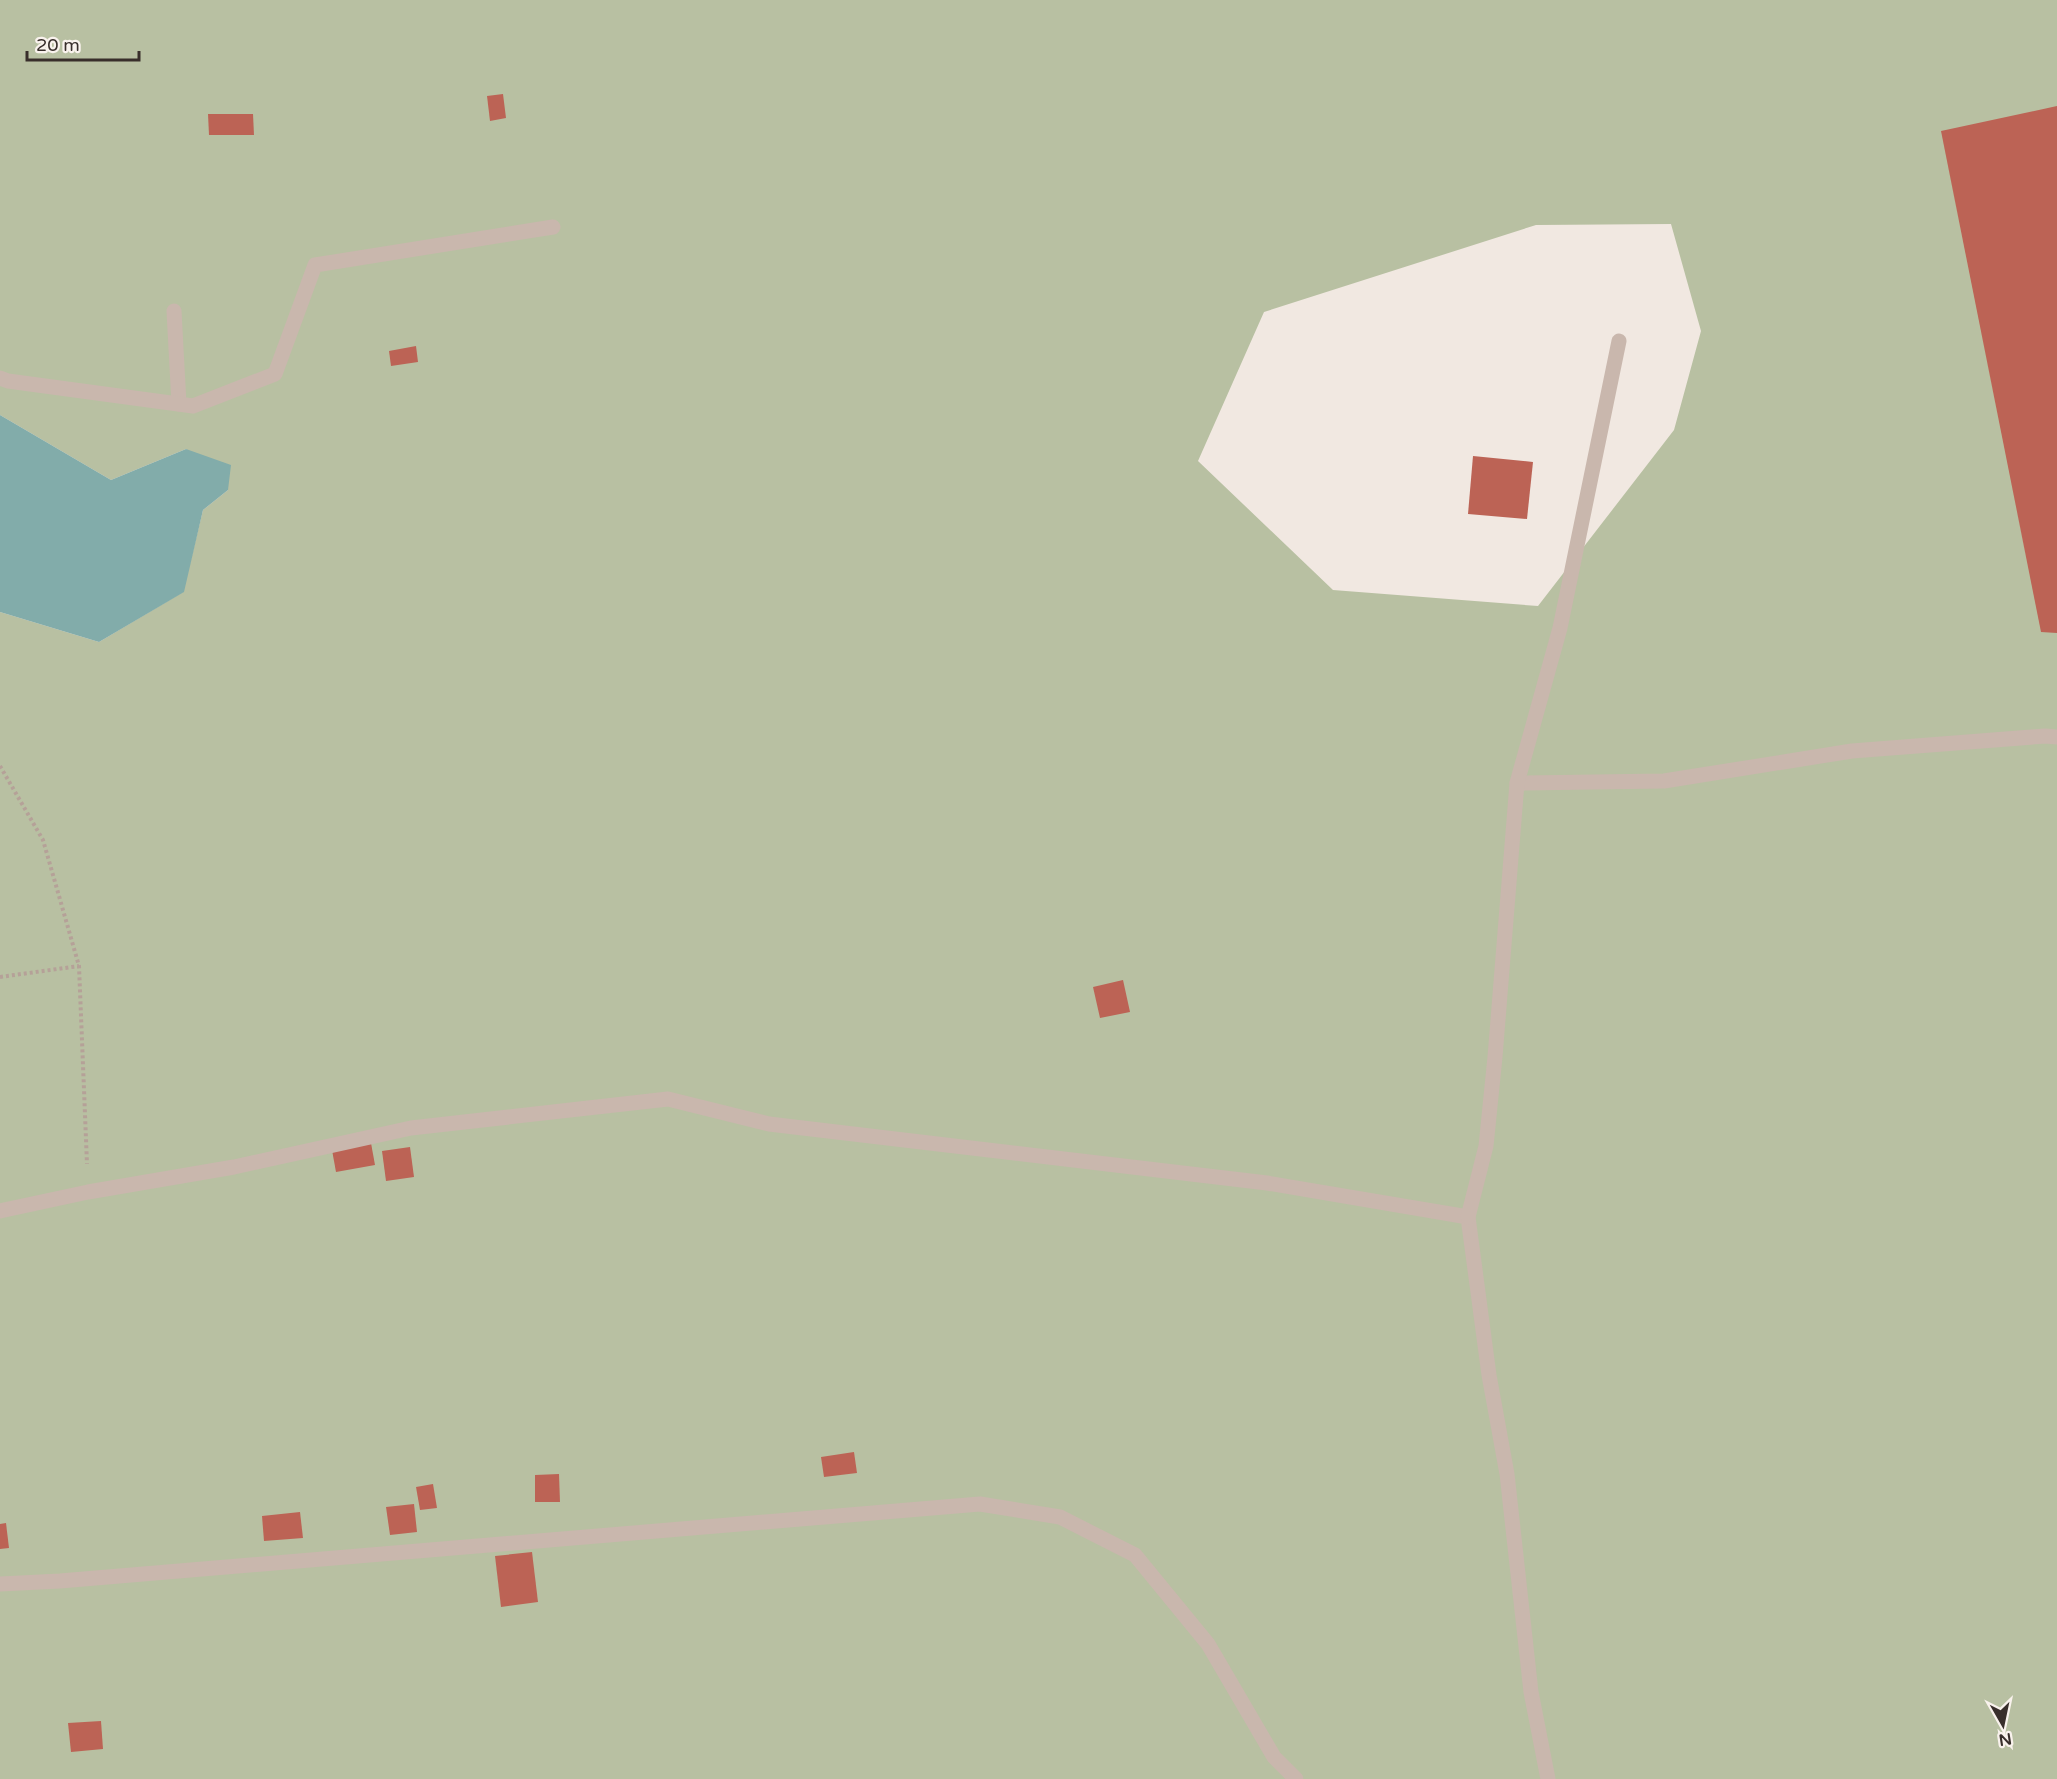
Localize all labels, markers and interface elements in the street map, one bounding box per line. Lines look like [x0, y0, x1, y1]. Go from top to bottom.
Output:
scale bar [27, 24, 140, 62]
text: 20 m [36, 34, 80, 56]
north arrow [1973, 1695, 2033, 1755]
text: N [1997, 1728, 2013, 1750]

